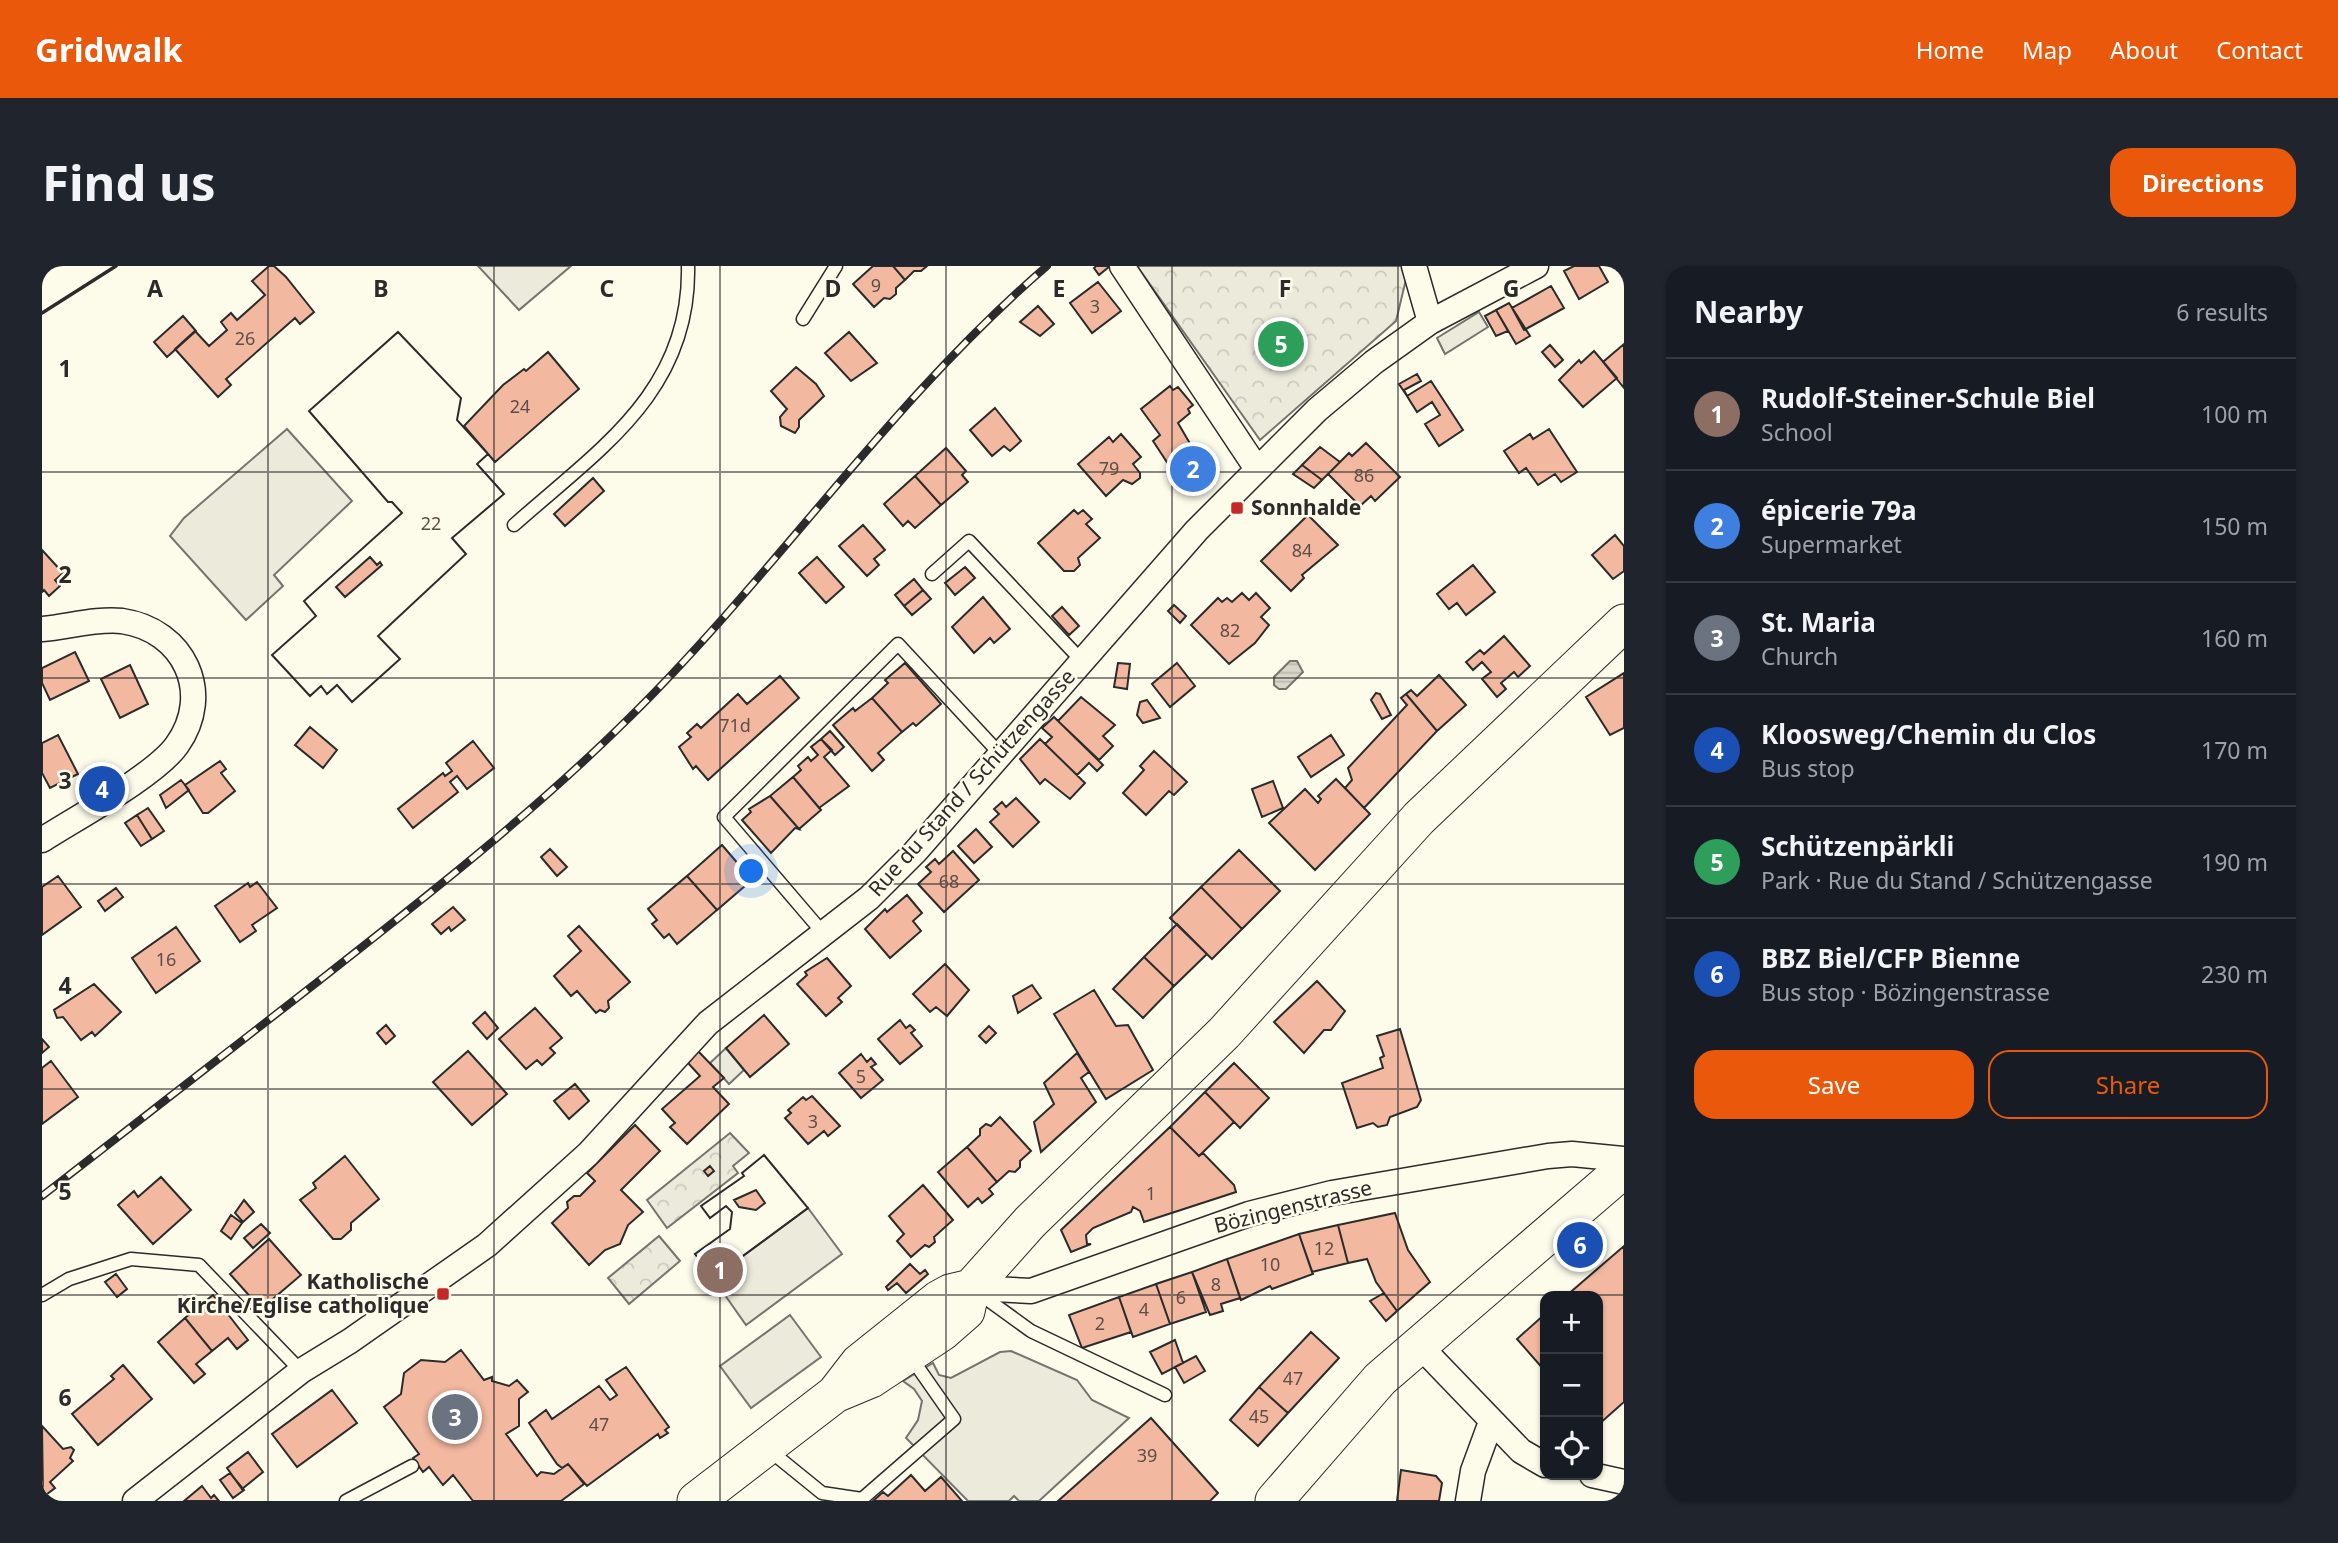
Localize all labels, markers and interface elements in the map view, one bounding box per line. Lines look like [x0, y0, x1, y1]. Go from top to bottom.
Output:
text: Gridwalk [35, 27, 183, 72]
text: Home [1916, 33, 1984, 66]
text: Map [2022, 33, 2072, 66]
text: About [2110, 33, 2178, 66]
text: Contact [2216, 33, 2303, 66]
button: Directions [2110, 148, 2296, 217]
text: Find us [42, 149, 216, 215]
text: A [147, 272, 163, 304]
text: B [373, 272, 389, 304]
text: C [600, 272, 615, 304]
text: D [825, 272, 841, 304]
text: E [1053, 272, 1065, 304]
text: F [1279, 272, 1291, 304]
text: G [1503, 272, 1519, 304]
house number: 9 [871, 273, 881, 297]
text: Nearby [1694, 291, 1803, 332]
house number: 3 [1090, 294, 1100, 318]
text: 6 results [2176, 296, 2268, 328]
pin: 5 [1258, 318, 1304, 370]
house number: 26 [235, 326, 255, 350]
text: 1 [58, 352, 72, 384]
text: Rudolf-Steiner-Schule Biel [1761, 380, 2095, 416]
house number: 24 [510, 394, 530, 418]
text: 1 [1710, 398, 1724, 430]
text: 100 m [2201, 398, 2268, 430]
text: School [1761, 416, 1833, 448]
pin: 2 [1170, 443, 1216, 495]
house number: 79 [1099, 456, 1119, 480]
house number: 86 [1354, 463, 1374, 487]
text: épicerie 79a [1761, 492, 1917, 528]
place label: Sonnhalde [1251, 493, 1361, 521]
marker: Sonnhalde [1229, 500, 1245, 516]
text: 2 [1710, 510, 1724, 542]
text: 150 m [2201, 510, 2268, 542]
house number: 22 [421, 511, 441, 535]
text: Supermarket [1761, 528, 1902, 560]
house number: 84 [1292, 538, 1312, 562]
text: 2 [58, 558, 72, 590]
text: St. Maria [1761, 604, 1876, 640]
house number: 82 [1220, 618, 1240, 642]
text: 3 [1710, 622, 1724, 654]
text: 160 m [2201, 622, 2268, 654]
text: Church [1761, 640, 1838, 672]
street label: Rue du Stand / Schützengasse [862, 663, 1081, 902]
house number: 71d [719, 713, 751, 737]
text: Kloosweg/Chemin du Clos [1761, 716, 2096, 752]
text: 4 [1710, 734, 1724, 766]
text: 170 m [2201, 734, 2268, 766]
text: Bus stop [1761, 752, 1855, 784]
pin: 4 [79, 763, 125, 815]
text: 3 [58, 764, 72, 796]
text: Schützenpärkli [1761, 828, 1954, 864]
text: 5 [1710, 846, 1724, 878]
text: 190 m [2201, 846, 2268, 878]
your location [734, 854, 768, 888]
text: Park · Rue du Stand / Schützengasse [1761, 864, 2153, 896]
house number: 68 [939, 869, 959, 893]
text: BBZ Biel/CFP Bienne [1761, 940, 2020, 976]
house number: 16 [156, 947, 176, 971]
text: 6 [1710, 958, 1724, 990]
text: 230 m [2201, 958, 2268, 990]
text: 4 [58, 969, 72, 1001]
text: Bus stop · Bözingenstrasse [1761, 976, 2050, 1008]
button: Save [1694, 1050, 1974, 1119]
button: Share [1988, 1050, 2268, 1119]
house number: 5 [856, 1064, 866, 1088]
house number: 3 [808, 1109, 818, 1133]
street label: Bözingenstrasse [1211, 1173, 1375, 1239]
text: 5 [58, 1175, 72, 1207]
house number: 1 [1146, 1181, 1156, 1205]
pin: 6 [1557, 1219, 1603, 1271]
house number: 12 [1314, 1236, 1334, 1260]
pin: 1 [697, 1244, 743, 1296]
house number: 10 [1260, 1252, 1280, 1276]
place label: Katholische Kirche/Eglise catholique [177, 1267, 429, 1319]
house number: 8 [1211, 1272, 1221, 1296]
house number: 6 [1176, 1285, 1186, 1309]
marker: Katholische Kirche/Eglise catholique [435, 1286, 451, 1302]
map controls [1540, 1291, 1603, 1480]
button: + [1540, 1291, 1603, 1354]
house number: 4 [1139, 1297, 1149, 1321]
house number: 2 [1095, 1311, 1105, 1335]
button: − [1540, 1354, 1603, 1417]
house number: 47 [1283, 1366, 1303, 1390]
text: 6 [58, 1381, 72, 1413]
pin: 3 [432, 1391, 478, 1443]
house number: 45 [1249, 1404, 1269, 1428]
house number: 47 [589, 1412, 609, 1436]
button: locate [1540, 1417, 1603, 1480]
house number: 39 [1137, 1443, 1157, 1467]

